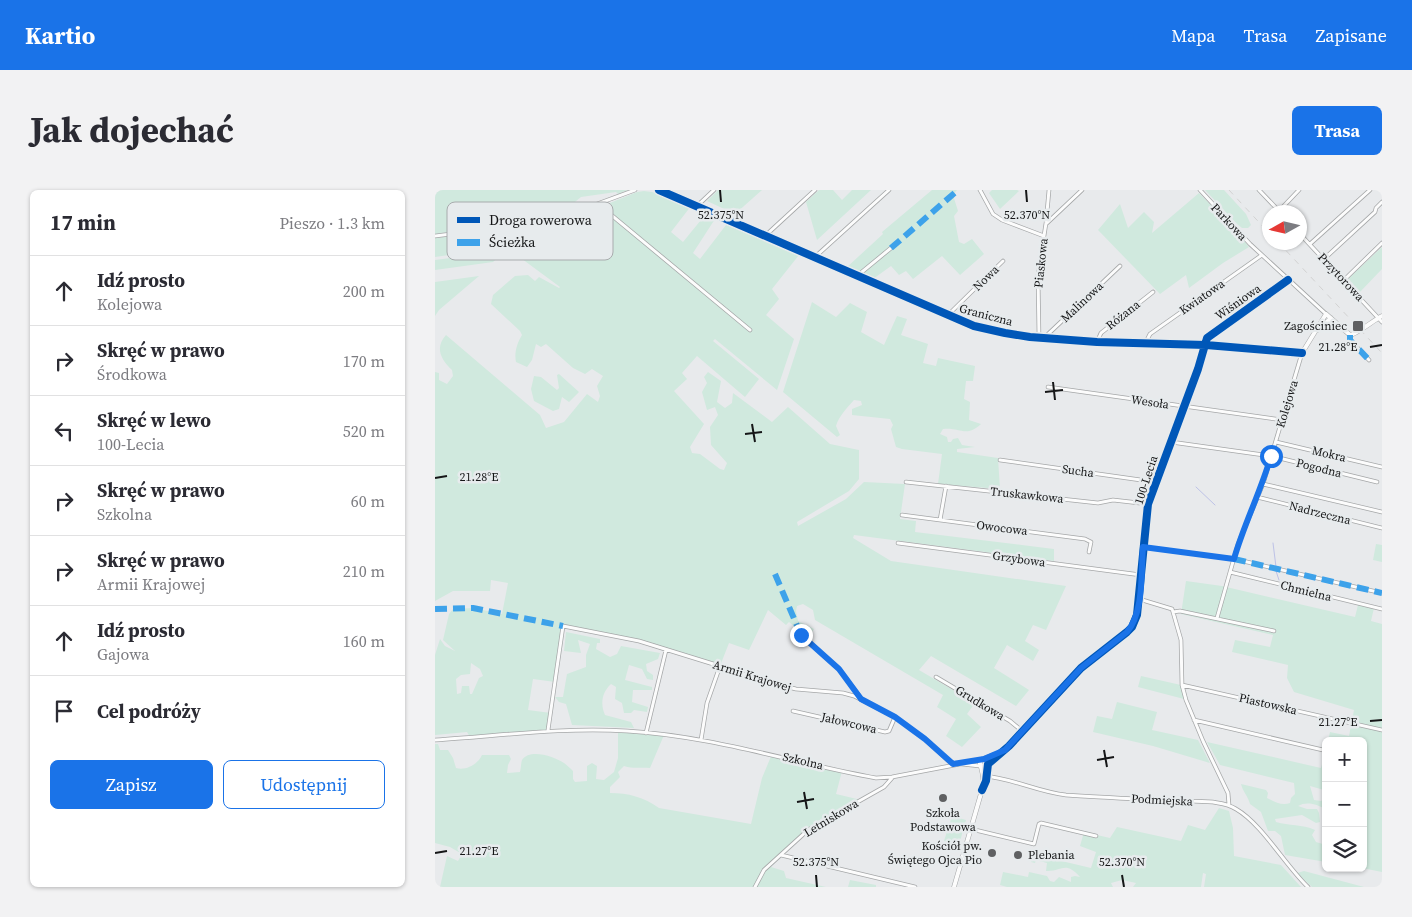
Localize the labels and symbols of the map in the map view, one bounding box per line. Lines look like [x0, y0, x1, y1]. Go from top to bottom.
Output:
street label: Parkowa [1207, 200, 1251, 245]
legend [447, 202, 613, 260]
north arrow [1262, 205, 1307, 250]
text: 52.375°N [698, 207, 744, 223]
text: 52.370°N [1004, 207, 1050, 223]
text: Droga rowerowa [489, 210, 593, 230]
text: Ścieżka [489, 232, 536, 252]
street label: Piaskowa [1030, 236, 1052, 289]
street label: Przytorowa [1314, 249, 1368, 305]
street label: Nowa [970, 261, 1003, 294]
street label: Kwiatowa [1176, 275, 1228, 318]
street label: Malinowa [1057, 278, 1107, 326]
street label: Wiśniowa [1212, 280, 1265, 324]
street label: Różana [1103, 296, 1144, 333]
street label: Graniczna [957, 300, 1015, 330]
place label: Zagościniec [1284, 318, 1347, 334]
marker: Zagościniec [1351, 319, 1365, 333]
text: 21.28°E [1319, 339, 1357, 355]
street label: Kolejowa [1272, 377, 1302, 430]
street label: Wesoła [1130, 391, 1171, 413]
street label: Mokra [1310, 442, 1349, 466]
route start [1260, 445, 1283, 468]
street label: 100-Lecia [1131, 453, 1162, 507]
street label: Pogodna [1295, 455, 1344, 482]
street label: Sucha [1061, 461, 1096, 481]
text: 21.28°E [460, 469, 498, 485]
street label: Truskawkowa [990, 483, 1065, 507]
street label: Nadrzeczna [1288, 498, 1353, 529]
street label: Owocowa [975, 517, 1029, 539]
street label: Grzybowa [992, 547, 1047, 571]
street label: Chmielna [1279, 577, 1334, 605]
route end [790, 624, 813, 647]
street label: Armii Krajowej [711, 656, 793, 696]
street label: Grudkowa [952, 682, 1008, 724]
street label: Piastowska [1237, 690, 1300, 719]
street label: Jałowcowa [819, 709, 879, 737]
text: 21.27°E [1319, 714, 1357, 730]
street label: Szkolna [781, 749, 826, 774]
street label: Podmiejska [1131, 790, 1194, 810]
marker: Szkoła Podstawowa [937, 792, 949, 804]
street label: Letniskowa [801, 795, 862, 841]
place label: Szkoła Podstawowa [910, 805, 977, 835]
place label: Kościół pw. Świętego Ojca Pio [888, 838, 982, 868]
text: 21.27°E [460, 843, 498, 859]
marker: Kościół pw. Świętego Ojca Pio [986, 847, 998, 859]
place label: Plebania [1028, 847, 1075, 863]
marker: Plebania [1012, 849, 1024, 861]
text: 52.375°N [793, 854, 839, 870]
text: 52.370°N [1099, 854, 1145, 870]

